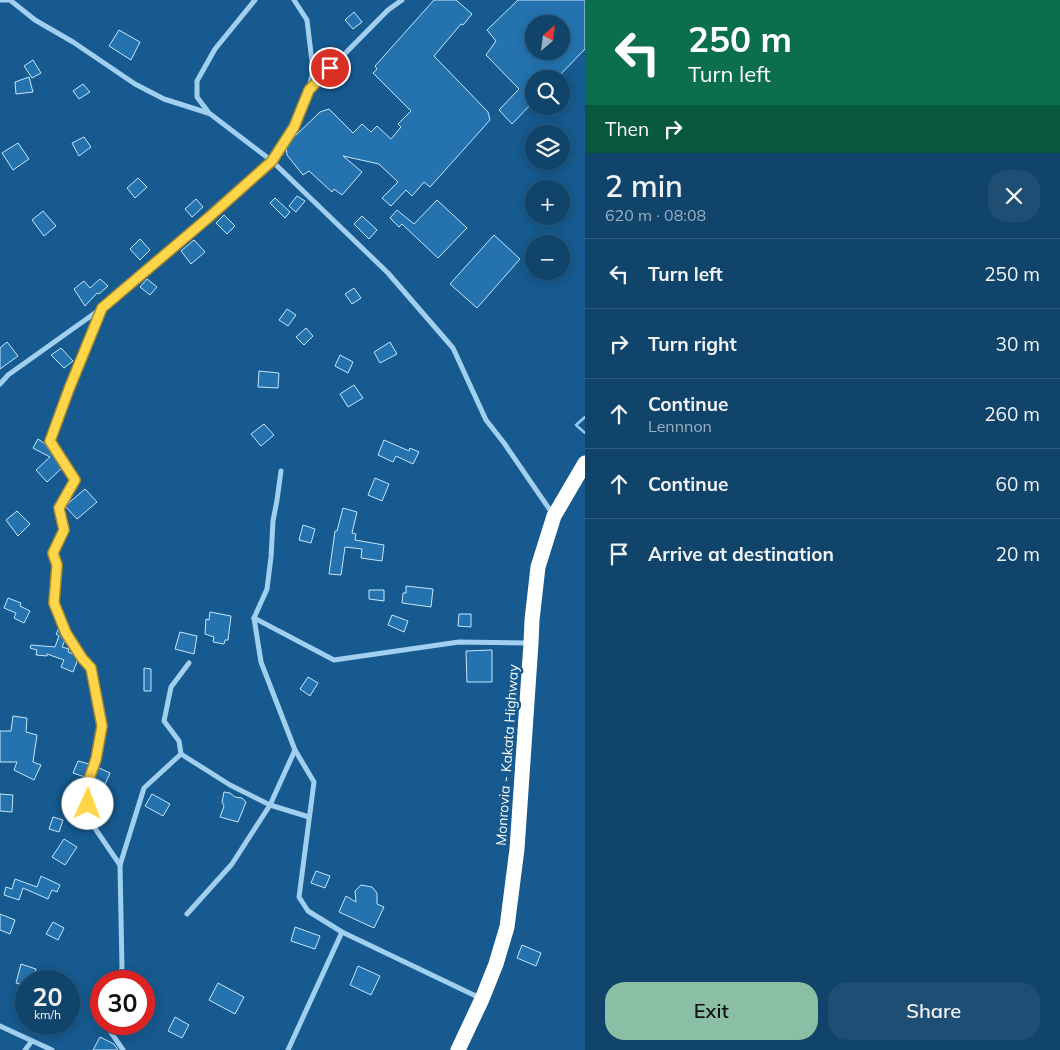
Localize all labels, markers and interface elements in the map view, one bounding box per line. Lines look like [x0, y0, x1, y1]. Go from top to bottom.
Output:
north arrow [525, 15, 570, 60]
map controls [525, 15, 570, 280]
text: 250 m [688, 17, 792, 61]
icon: left [605, 20, 670, 85]
pin [309, 47, 351, 89]
icon: arrive [316, 54, 344, 82]
text: Turn left [688, 60, 771, 88]
button: search [525, 70, 570, 115]
icon: right [659, 115, 687, 143]
text: Then [605, 117, 649, 141]
button: layers [525, 125, 570, 170]
text: 2 min [605, 167, 683, 205]
button: close [988, 170, 1040, 222]
button: + [525, 180, 570, 225]
text: 620 m · 08:08 [605, 205, 706, 225]
button: − [525, 235, 570, 280]
icon: left [605, 260, 633, 288]
text: Turn left [648, 262, 723, 286]
text: 250 m [984, 262, 1040, 286]
icon: right [605, 330, 633, 358]
text: Turn right [648, 332, 737, 356]
text: 30 m [996, 332, 1040, 356]
text: Continue [648, 392, 728, 416]
icon: ahead [605, 400, 633, 428]
text: 260 m [984, 402, 1040, 426]
text: Lennnon [648, 416, 712, 436]
icon: ahead [605, 470, 633, 498]
text: Continue [648, 472, 728, 496]
text: 60 m [996, 472, 1040, 496]
icon: arrive [605, 540, 633, 568]
text: Arrive at destination [648, 542, 834, 566]
text: 20 m [996, 542, 1040, 566]
street label: Monrovia - Kakata Highway [492, 663, 522, 846]
position arrow [61, 777, 113, 829]
speed limit sign: 30 [90, 970, 155, 1035]
text: 20 [32, 981, 63, 1012]
button: Exit [605, 982, 818, 1040]
button: Share [828, 982, 1040, 1040]
text: km/h [34, 1007, 61, 1022]

